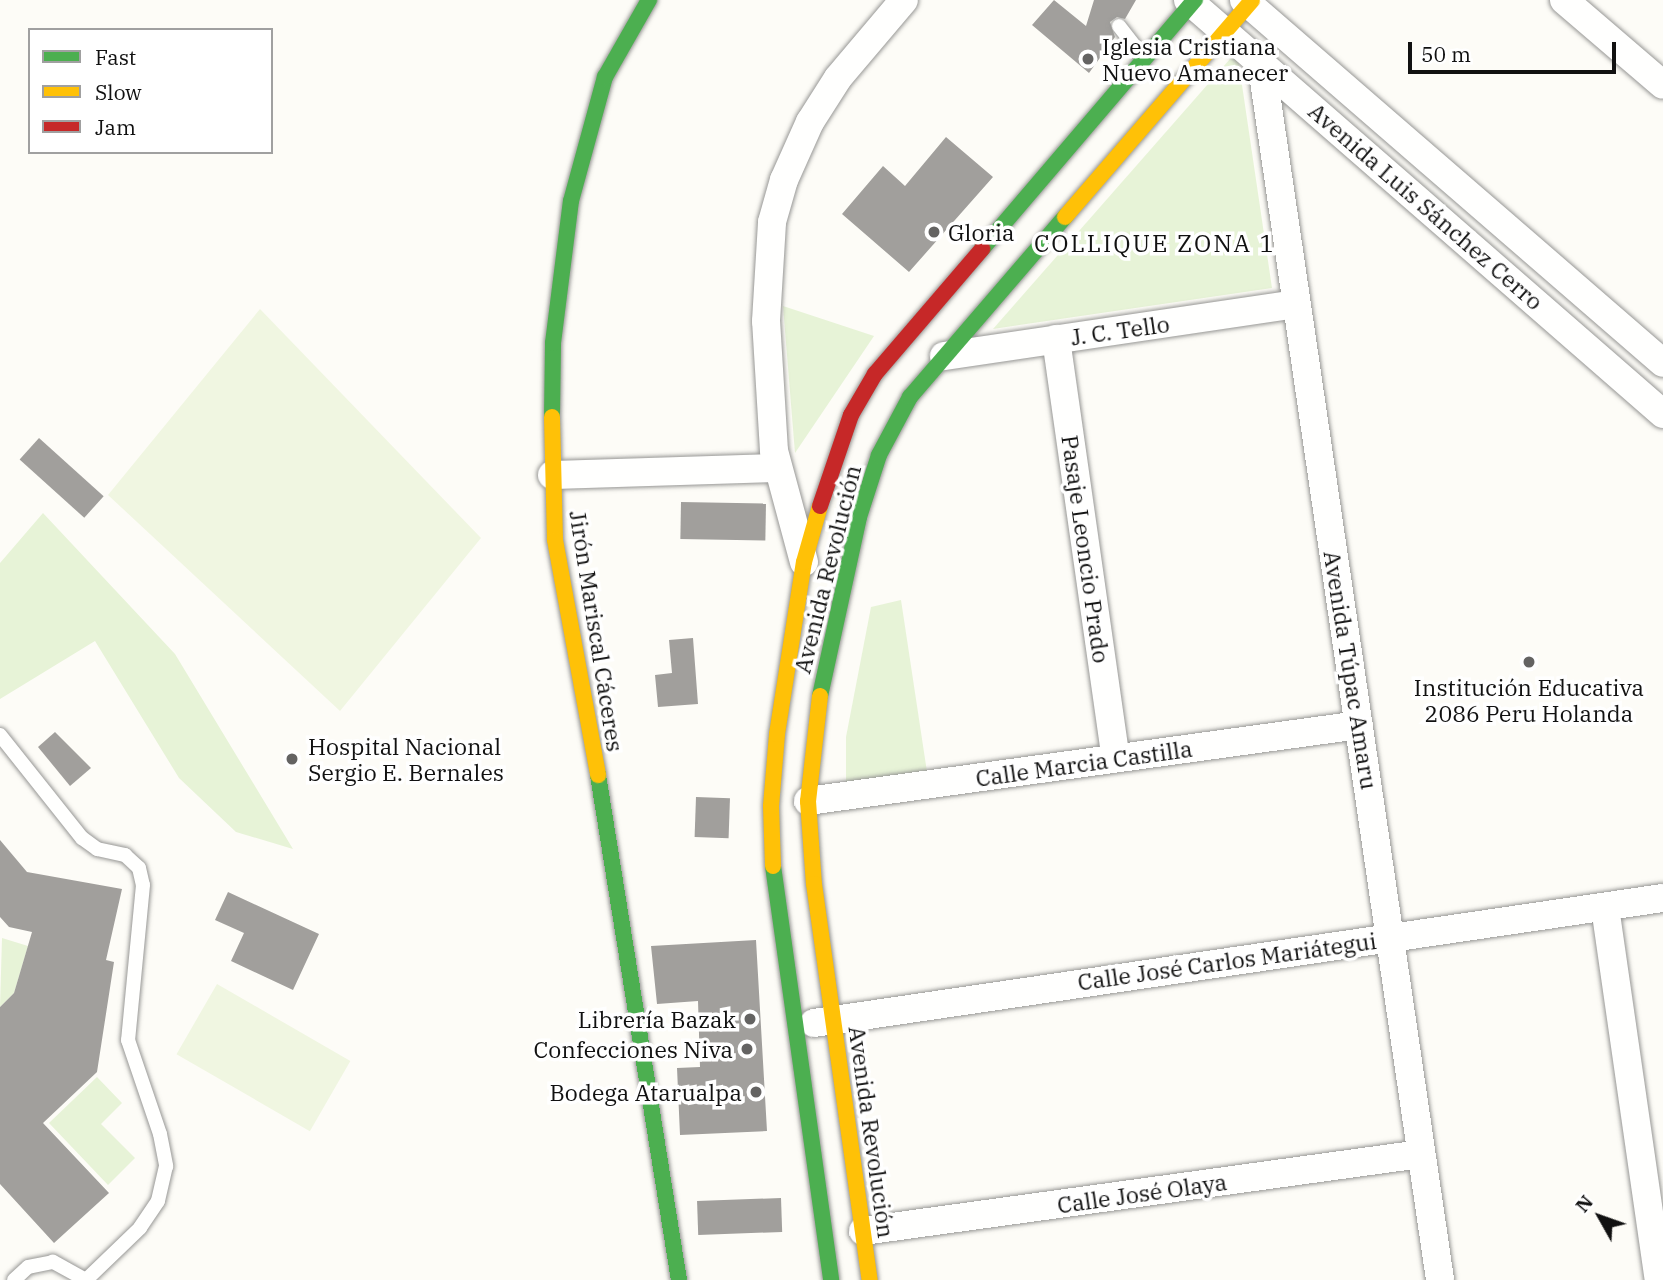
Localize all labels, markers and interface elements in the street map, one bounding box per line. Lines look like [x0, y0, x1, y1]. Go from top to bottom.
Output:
legend [28, 28, 273, 154]
scale bar [1411, 28, 1619, 72]
place label: Iglesia Cristiana Nuevo Amanecer [1102, 32, 1288, 86]
text: 50 m [1421, 40, 1471, 68]
text: Fast [95, 43, 136, 71]
marker: Iglesia Cristiana Nuevo Amanecer [1080, 51, 1096, 67]
text: Slow [95, 78, 142, 106]
street label: Avenida Luis Sánchez Cerro [1303, 97, 1549, 315]
text: Jam [95, 113, 136, 141]
place label: Gloria [948, 218, 1014, 246]
marker: Gloria [926, 224, 942, 240]
district label: COLLIQUE ZONA 1 [1036, 230, 1274, 258]
street label: J. C. Tello [1069, 309, 1171, 351]
street label: Pasaje Leoncio Prado [1056, 433, 1116, 665]
street label: Avenida Revolución [788, 462, 866, 676]
street label: Jirón Mariscal Cáceres [564, 508, 630, 754]
street label: Avenida Túpac Amaru [1318, 549, 1384, 791]
marker: Institución Educativa 2086 Peru Holanda [1521, 654, 1537, 670]
place label: Institución Educativa 2086 Peru Holanda [1414, 673, 1644, 727]
place label: Hospital Nacional Sergio E. Bernales [308, 732, 504, 786]
street label: Calle Marcia Castilla [974, 734, 1194, 792]
marker: Hospital Nacional Sergio E. Bernales [282, 749, 302, 769]
street label: Calle José Carlos Mariátegui [1076, 926, 1378, 996]
place label: Librería Bazak [578, 1005, 736, 1033]
marker: Librería Bazak [742, 1011, 758, 1027]
street label: Avenida Revolución [843, 1024, 901, 1240]
place label: Confecciones Niva [534, 1035, 733, 1063]
marker: Confecciones Niva [739, 1041, 755, 1057]
place label: Bodega Atarualpa [549, 1078, 742, 1106]
marker: Bodega Atarualpa [748, 1084, 764, 1100]
street label: Calle José Olaya [1055, 1167, 1229, 1219]
north arrow [1565, 1182, 1635, 1252]
text: N [1570, 1190, 1598, 1217]

